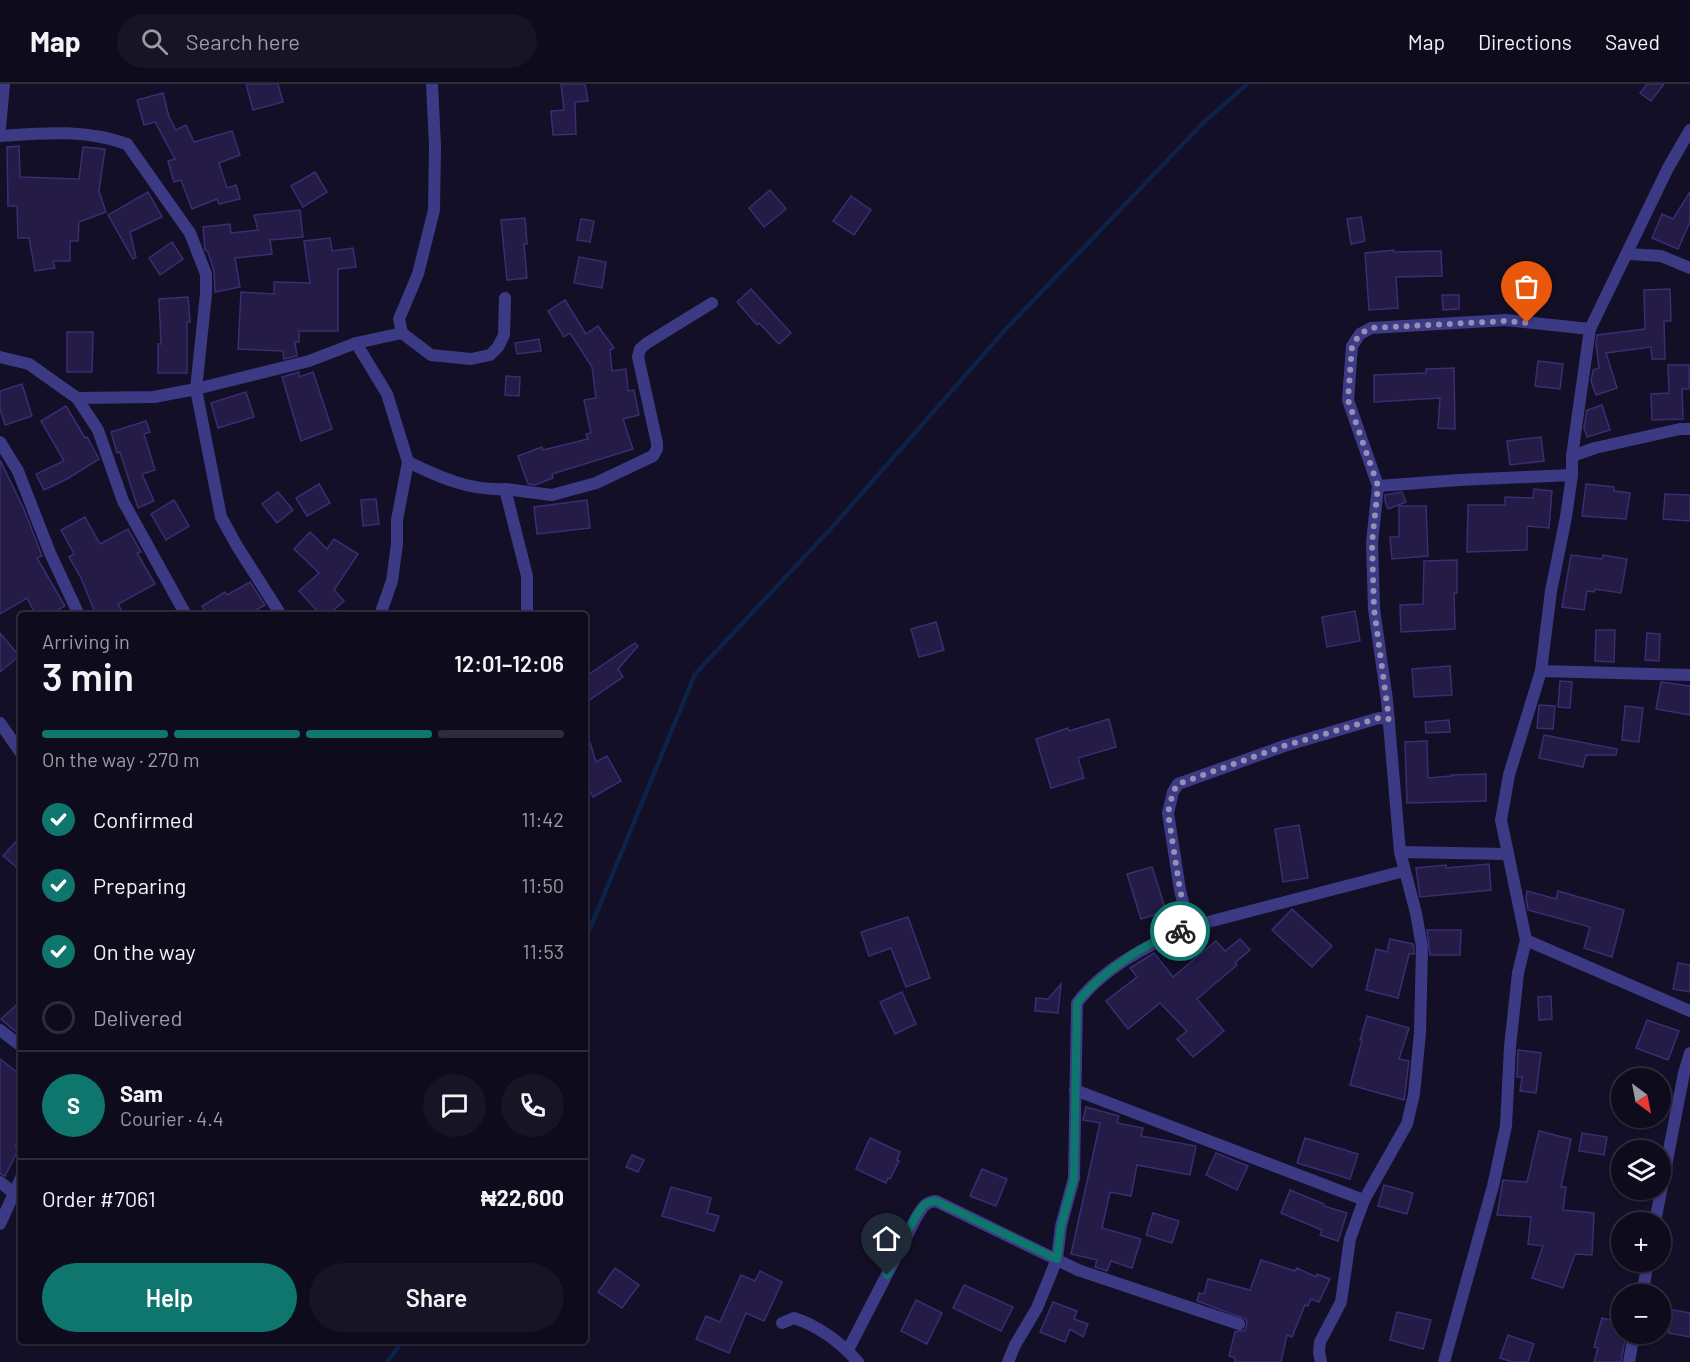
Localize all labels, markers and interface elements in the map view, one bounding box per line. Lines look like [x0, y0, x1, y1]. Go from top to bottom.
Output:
search box [117, 14, 537, 68]
text: Map [30, 24, 81, 58]
icon: search [138, 25, 171, 58]
text: Search here [186, 28, 300, 54]
text: Map [1408, 29, 1445, 54]
text: Directions [1478, 29, 1572, 54]
text: Saved [1605, 29, 1660, 54]
pin [1501, 261, 1552, 323]
icon: bag [1510, 270, 1543, 303]
text: Arriving in [42, 629, 130, 653]
text: 12:01–12:06 [454, 650, 564, 676]
text: 3 min [42, 652, 134, 699]
text: On the way · 270 m [42, 747, 200, 771]
icon: check [42, 803, 75, 836]
text: Confirmed [93, 806, 193, 832]
text: 11:42 [521, 807, 564, 831]
icon: check [42, 869, 75, 902]
text: Preparing [93, 872, 186, 898]
text: 11:50 [522, 873, 564, 897]
courier [1150, 901, 1210, 961]
icon: bike [1164, 915, 1197, 948]
icon: check [42, 935, 75, 968]
text: On the way [93, 938, 196, 964]
text: 11:53 [523, 939, 564, 963]
text: Delivered [93, 1004, 182, 1030]
north arrow [1611, 1068, 1671, 1128]
map controls [1611, 1068, 1671, 1344]
button: chat [423, 1074, 486, 1137]
button: phone [501, 1074, 564, 1137]
text: Sam [120, 1080, 163, 1106]
text: S [67, 1092, 80, 1118]
text: Courier · 4.4 [120, 1106, 224, 1130]
button: layers [1611, 1140, 1671, 1200]
text: ₦22,600 [481, 1184, 564, 1210]
text: Order #7061 [42, 1185, 156, 1211]
button: + [1611, 1212, 1671, 1272]
pin [861, 1213, 912, 1275]
icon: home [870, 1222, 903, 1255]
button: Help [42, 1263, 297, 1332]
button: Share [309, 1263, 564, 1332]
button: − [1611, 1284, 1671, 1344]

